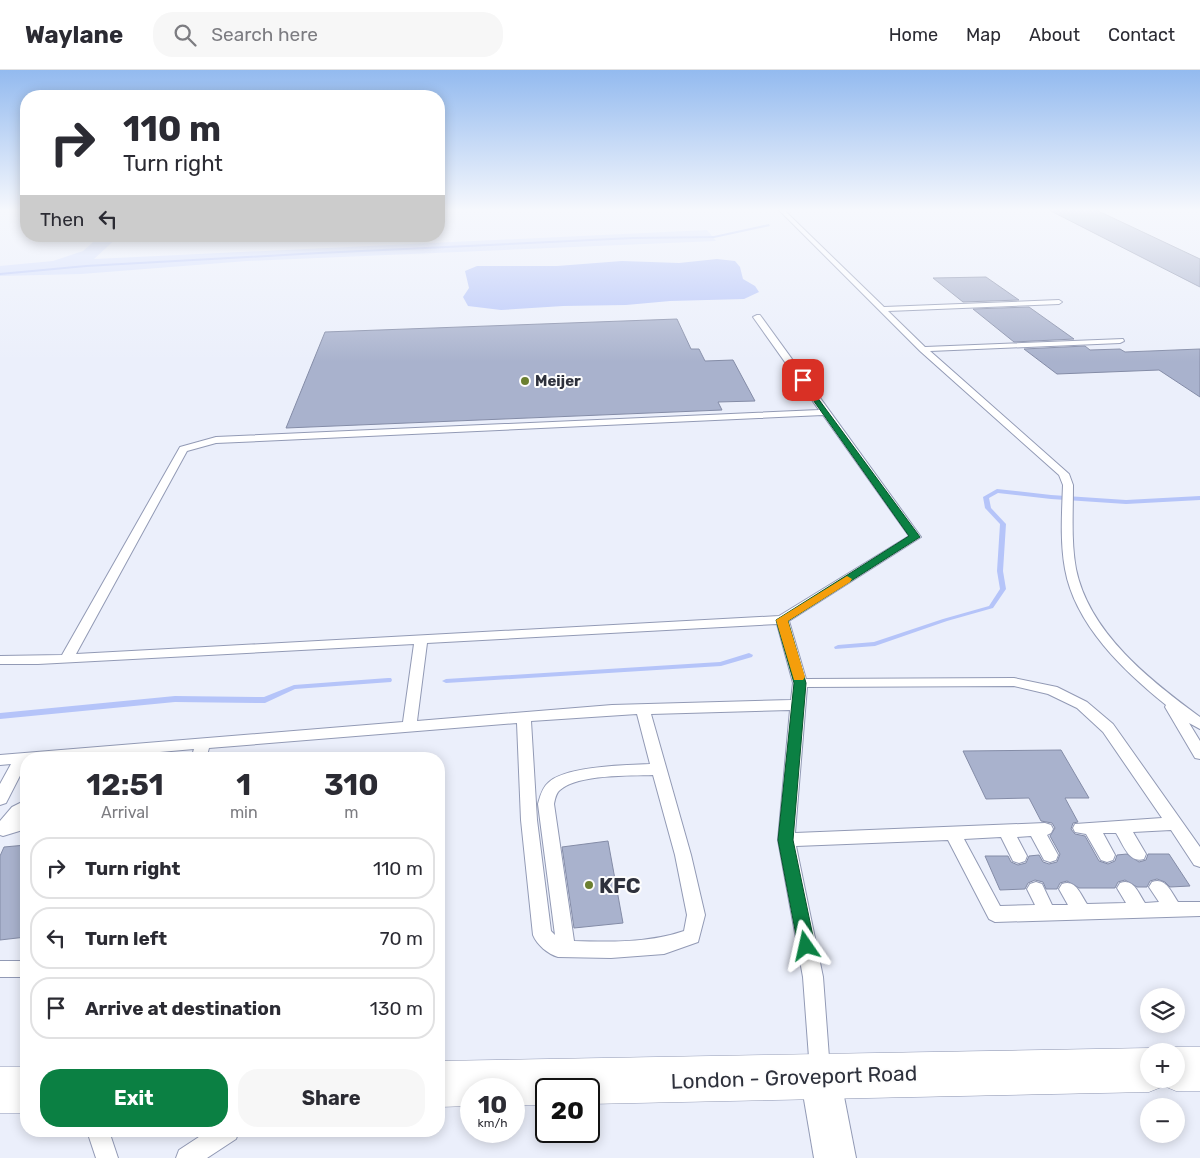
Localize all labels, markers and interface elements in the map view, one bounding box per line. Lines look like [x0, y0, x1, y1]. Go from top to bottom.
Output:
search box [153, 12, 503, 57]
text: Waylane [25, 21, 123, 49]
icon: search [171, 21, 199, 49]
text: Search here [211, 23, 318, 46]
text: Home [889, 24, 938, 46]
text: Map [966, 24, 1001, 46]
text: About [1029, 24, 1080, 46]
text: Contact [1108, 24, 1175, 46]
text: 110 m [123, 108, 221, 150]
icon: right [40, 110, 105, 175]
text: Turn right [123, 150, 223, 177]
icon: left [94, 205, 122, 233]
text: Then [40, 208, 84, 231]
pin [782, 359, 824, 401]
icon: arrive [789, 366, 817, 394]
place label: Meijer [535, 372, 581, 390]
marker: Meijer [519, 375, 531, 387]
text: 12:51 [86, 767, 164, 803]
text: 1 [236, 767, 251, 803]
text: 310 [324, 767, 379, 803]
text: Arrival [101, 803, 149, 822]
text: min [230, 803, 258, 822]
text: m [344, 803, 358, 822]
icon: right [42, 854, 70, 882]
text: Turn right [85, 857, 180, 880]
text: 110 m [373, 857, 423, 880]
place label: KFC [599, 873, 641, 898]
marker: KFC [583, 879, 595, 891]
position arrow [779, 919, 831, 971]
icon: left [42, 924, 70, 952]
text: Turn left [85, 927, 167, 950]
text: 70 m [380, 927, 423, 950]
map controls [1140, 988, 1185, 1143]
button: layers [1140, 988, 1185, 1033]
icon: arrive [42, 994, 70, 1022]
text: Arrive at destination [85, 997, 281, 1020]
text: 130 m [370, 997, 423, 1020]
button: + [1140, 1043, 1185, 1088]
street label: London - Groveport Road [670, 1060, 918, 1094]
button: Exit [40, 1069, 228, 1127]
button: Share [238, 1069, 425, 1127]
speed limit sign: 20 [535, 1078, 600, 1143]
text: 10 [478, 1090, 507, 1119]
button: − [1140, 1098, 1185, 1143]
text: km/h [478, 1116, 507, 1130]

